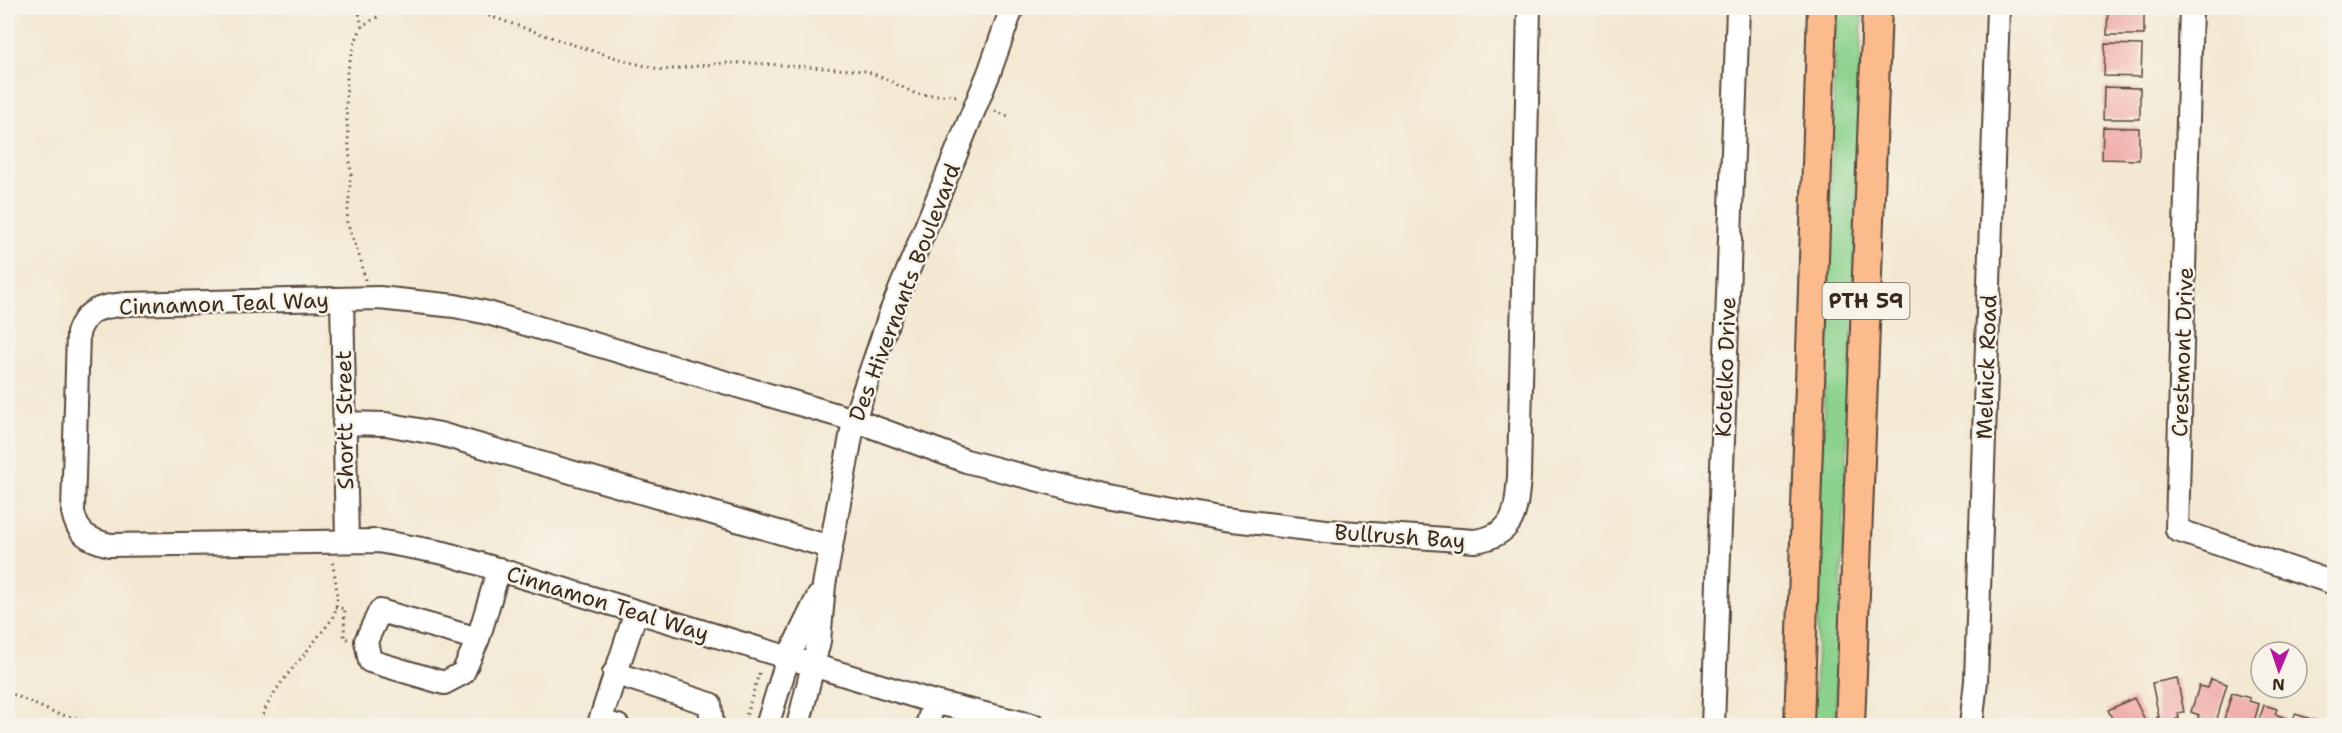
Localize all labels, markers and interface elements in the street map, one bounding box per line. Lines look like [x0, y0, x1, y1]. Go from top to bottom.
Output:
street label: Des Hivernants Boulevard [842, 159, 967, 425]
street label: Crestmont Drive [2165, 266, 2200, 438]
road number: PTH 59 [1822, 283, 1910, 319]
street label: Cinnamon Teal Way [119, 285, 329, 322]
street label: Melnick Road [1969, 294, 2004, 440]
street label: Kotelko Drive [1709, 296, 1742, 438]
street label: Shortt Street [329, 350, 360, 490]
street label: Bullrush Bay [1333, 517, 1467, 556]
street label: Cinnamon Teal Way [503, 559, 713, 648]
north arrow [2249, 640, 2309, 700]
text: N [2272, 674, 2285, 695]

